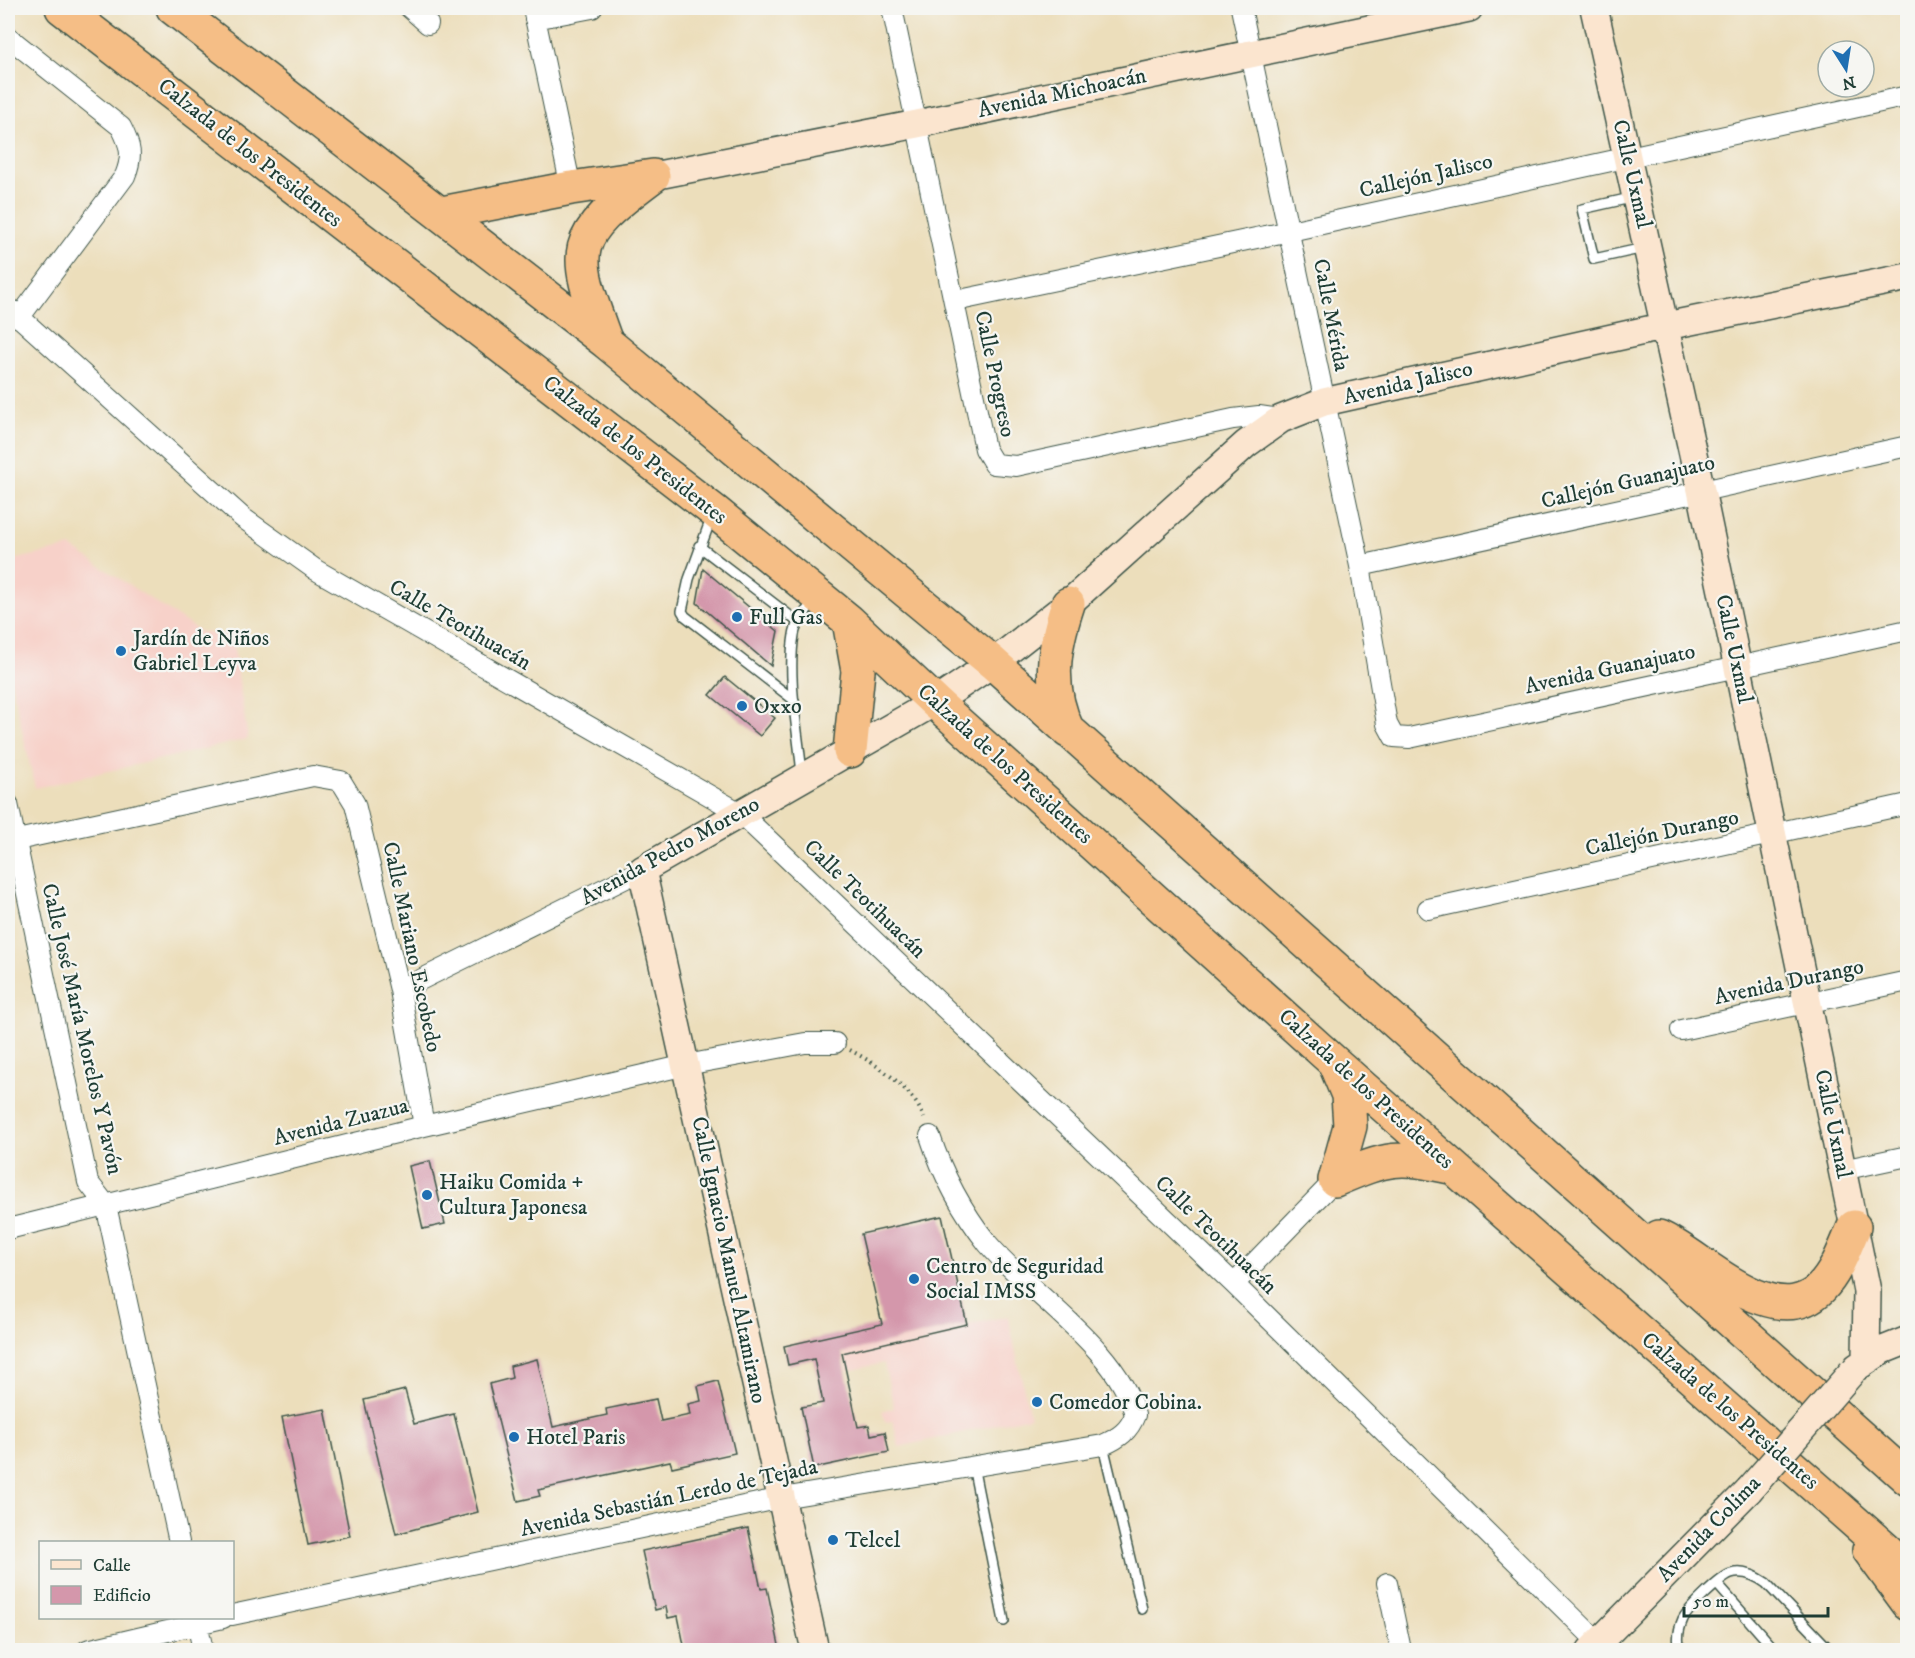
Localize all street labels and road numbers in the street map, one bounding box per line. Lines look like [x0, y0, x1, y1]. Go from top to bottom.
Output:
street label: Avenida Michoacán [975, 62, 1149, 124]
street label: Calzada de los Presidentes [152, 73, 348, 233]
street label: Calle Uxmal [1606, 117, 1658, 231]
street label: Callejón Jalisco [1357, 148, 1495, 204]
street label: Calle Mérida [1307, 256, 1355, 374]
street label: Calle Progreso [968, 308, 1022, 440]
street label: Avenida Jalisco [1341, 355, 1475, 411]
street label: Calzada de los Presidentes [537, 370, 733, 530]
street label: Callejón Guanajuato [1538, 449, 1718, 515]
street label: Calle Teotihuacán [384, 573, 536, 677]
street label: Calle Uxmal [1709, 592, 1759, 706]
street label: Avenida Guanajuato [1522, 638, 1698, 700]
street label: Calzada de los Presidentes [912, 678, 1098, 850]
street label: Avenida Pedro Moreno [576, 791, 764, 911]
street label: Callejón Durango [1583, 804, 1741, 862]
street label: Calle Teotihuacán [798, 834, 932, 964]
street label: Calle Mariano Escobedo [376, 839, 448, 1055]
street label: Calle José María Morelos Y Pavón [35, 881, 129, 1178]
street label: Avenida Durango [1712, 953, 1866, 1011]
street label: Calzada de los Presidentes [1273, 1003, 1459, 1175]
street label: Calle Uxmal [1808, 1067, 1858, 1181]
street label: Avenida Zuazua [271, 1092, 412, 1152]
street label: Calle Ignacio Manuel Altamirano [685, 1114, 773, 1406]
street label: Calle Teotihuacán [1149, 1170, 1283, 1300]
street label: Calzada de los Presidentes [1636, 1326, 1824, 1496]
street label: Avenida Sebastián Lerdo de Tejada [518, 1453, 821, 1543]
street label: Avenida Colima [1651, 1470, 1767, 1588]

